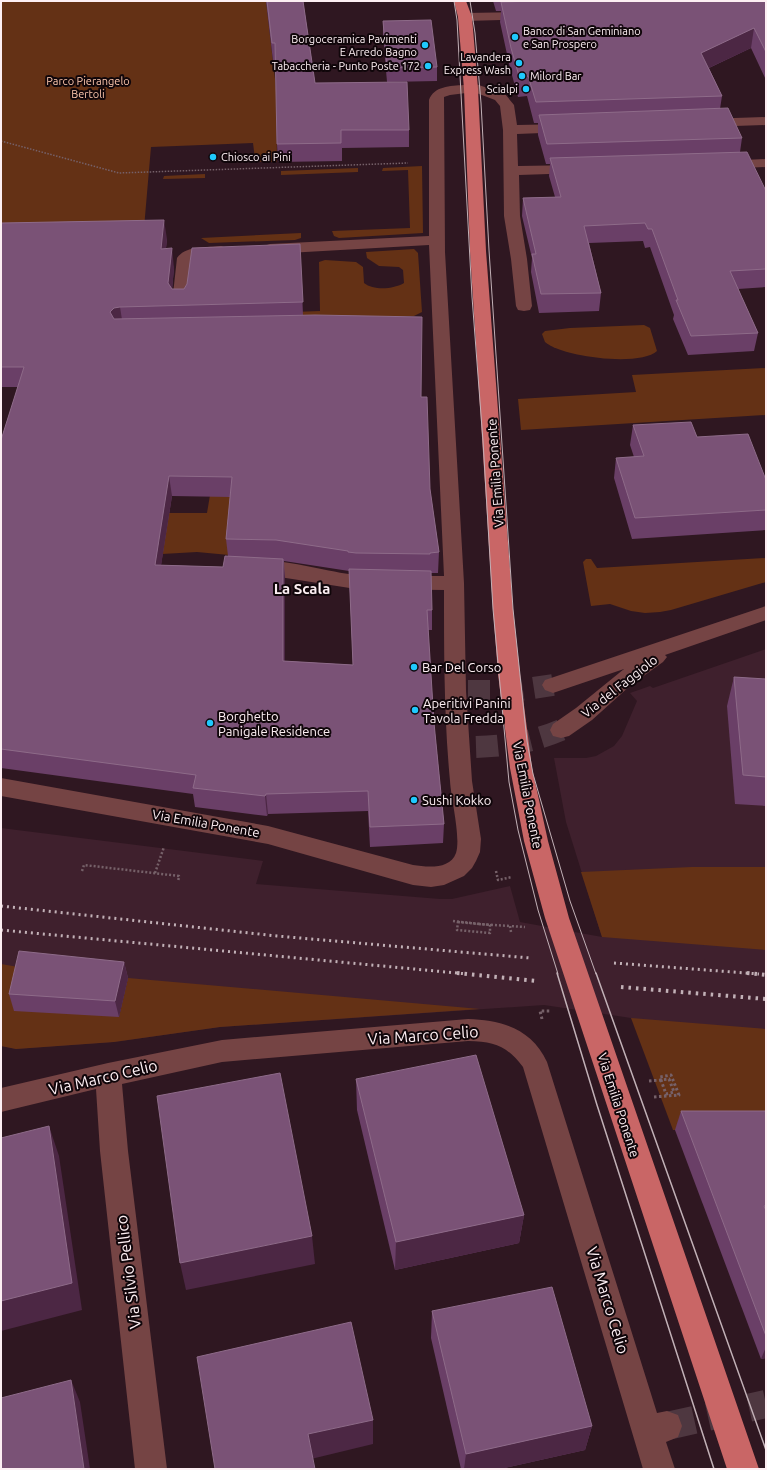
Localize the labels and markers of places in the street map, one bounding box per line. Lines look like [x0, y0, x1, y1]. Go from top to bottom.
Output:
place label: Banco di San Geminiano e San Prospero [523, 25, 641, 50]
marker: Banco di San Geminiano e San Prospero [510, 32, 520, 42]
place label: Borgoceramica Pavimenti E Arredo Bagno [291, 33, 417, 58]
marker: Borgoceramica Pavimenti E Arredo Bagno [420, 40, 430, 50]
place label: Lavandera Express Wash [444, 51, 511, 76]
marker: Lavandera Express Wash [514, 58, 524, 68]
place label: Tabaccheria - Punto Poste 172 [272, 60, 420, 72]
marker: Tabaccheria - Punto Poste 172 [423, 61, 433, 71]
place label: Milord Bar [530, 70, 582, 82]
marker: Milord Bar [517, 71, 527, 81]
place label: Scialpi [487, 83, 518, 95]
marker: Scialpi [521, 84, 531, 94]
place label: Chiosco ai Pini [221, 151, 291, 163]
marker: Chiosco ai Pini [208, 152, 218, 162]
place label: Bar Del Corso [422, 660, 501, 674]
marker: Bar Del Corso [409, 662, 419, 672]
place label: Aperitivi Panini Tavola Fredda [423, 696, 511, 725]
marker: Aperitivi Panini Tavola Fredda [410, 705, 420, 715]
place label: Borghetto Panigale Residence [218, 709, 330, 738]
marker: Borghetto Panigale Residence [205, 718, 215, 728]
place label: Sushi Kokko [422, 793, 491, 807]
marker: Sushi Kokko [409, 795, 419, 805]

